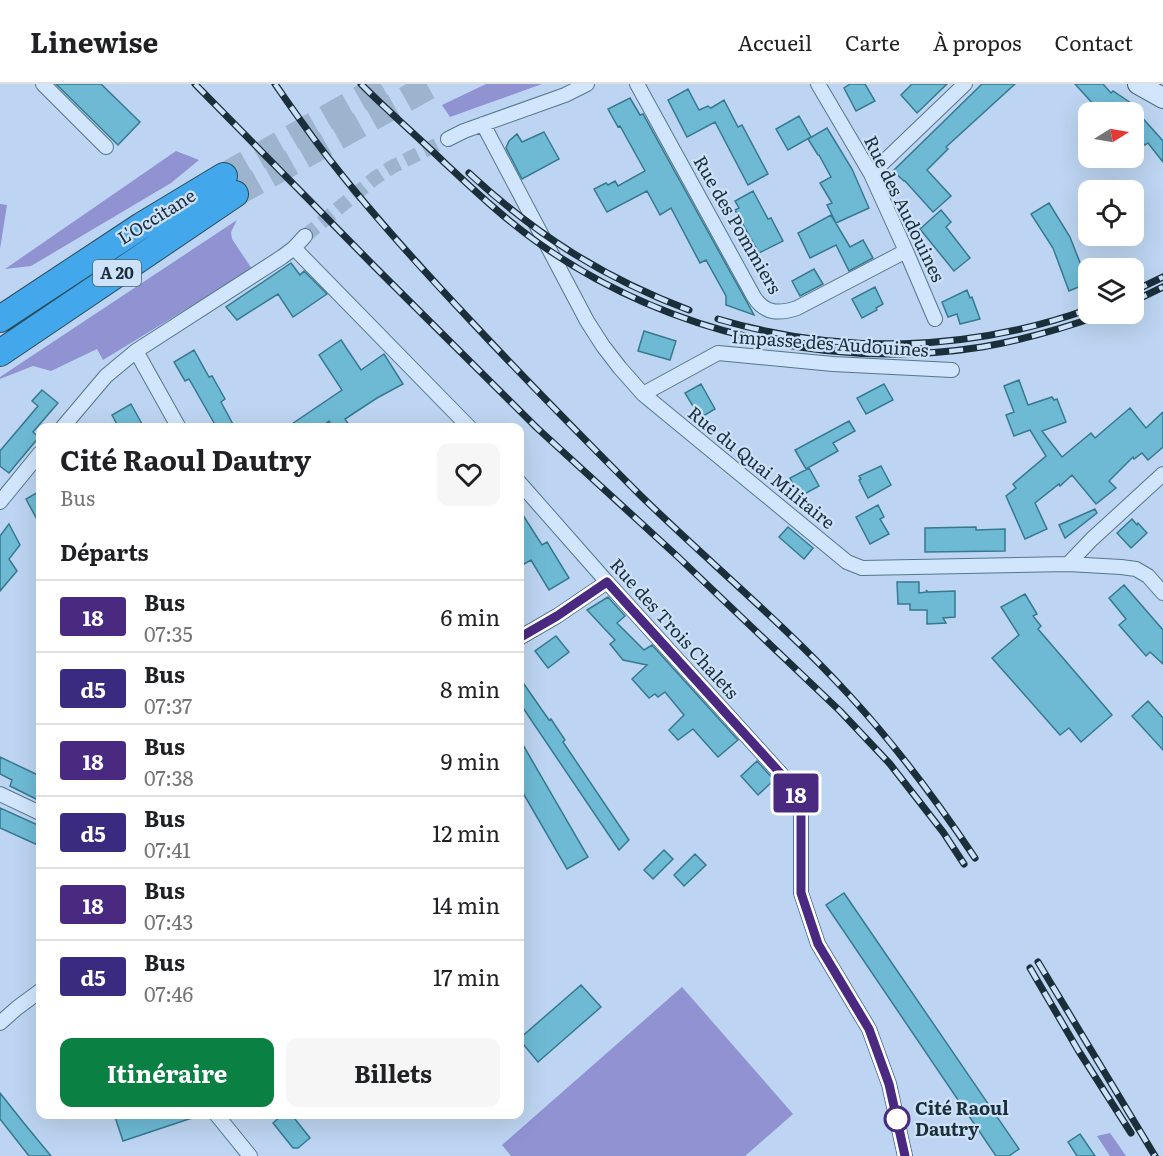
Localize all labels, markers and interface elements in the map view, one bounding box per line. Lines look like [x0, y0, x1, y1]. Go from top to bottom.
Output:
text: Linewise [30, 20, 158, 62]
text: Accueil [738, 26, 812, 57]
text: Carte [845, 26, 900, 57]
text: À propos [933, 26, 1022, 57]
text: Contact [1055, 26, 1133, 57]
north arrow [1078, 102, 1144, 168]
map controls [1078, 102, 1144, 324]
street label: Rue des Audouines [858, 131, 953, 286]
street label: Rue des Pommiers [688, 150, 789, 299]
button: locate [1078, 180, 1144, 246]
street label: L'Occitane [112, 181, 200, 250]
button: layers [1078, 258, 1144, 324]
road number: A 20 [93, 260, 141, 286]
street label: Impasse des Audouines [731, 322, 930, 363]
street label: Rue du Quai Militaire [683, 399, 841, 535]
text: Cité Raoul Dautry [60, 438, 311, 480]
button: heart [437, 443, 500, 506]
text: Bus [60, 482, 95, 512]
text: Départs [60, 535, 149, 568]
street label: Rue des Trois Chalets [604, 551, 746, 705]
text: Bus [144, 585, 185, 618]
text: 6 min [441, 600, 500, 633]
text: 18 [82, 601, 104, 632]
text: 07:35 [144, 618, 193, 648]
text: Bus [144, 657, 185, 690]
text: 8 min [440, 672, 500, 705]
text: d5 [80, 673, 106, 704]
text: 07:37 [144, 690, 192, 720]
text: Bus [144, 729, 185, 762]
text: 9 min [441, 744, 500, 777]
text: 18 [82, 745, 104, 776]
text: 07:38 [144, 762, 194, 792]
line badge: 18 [769, 774, 823, 812]
text: 18 [785, 778, 807, 809]
text: Bus [144, 801, 185, 834]
text: 12 min [432, 816, 500, 849]
text: d5 [80, 817, 106, 848]
text: 07:41 [144, 834, 191, 864]
text: Bus [144, 873, 185, 906]
text: 14 min [432, 888, 500, 921]
text: 18 [82, 889, 104, 920]
text: 07:43 [144, 906, 193, 936]
text: Bus [144, 945, 185, 978]
text: 17 min [433, 960, 500, 993]
text: d5 [80, 961, 106, 992]
text: 07:46 [144, 978, 193, 1008]
button: Itinéraire [60, 1038, 274, 1107]
button: Billets [286, 1038, 500, 1107]
place label: Cité Raoul Dautry [915, 1094, 1009, 1142]
marker: Cité Raoul Dautry [884, 1106, 910, 1132]

